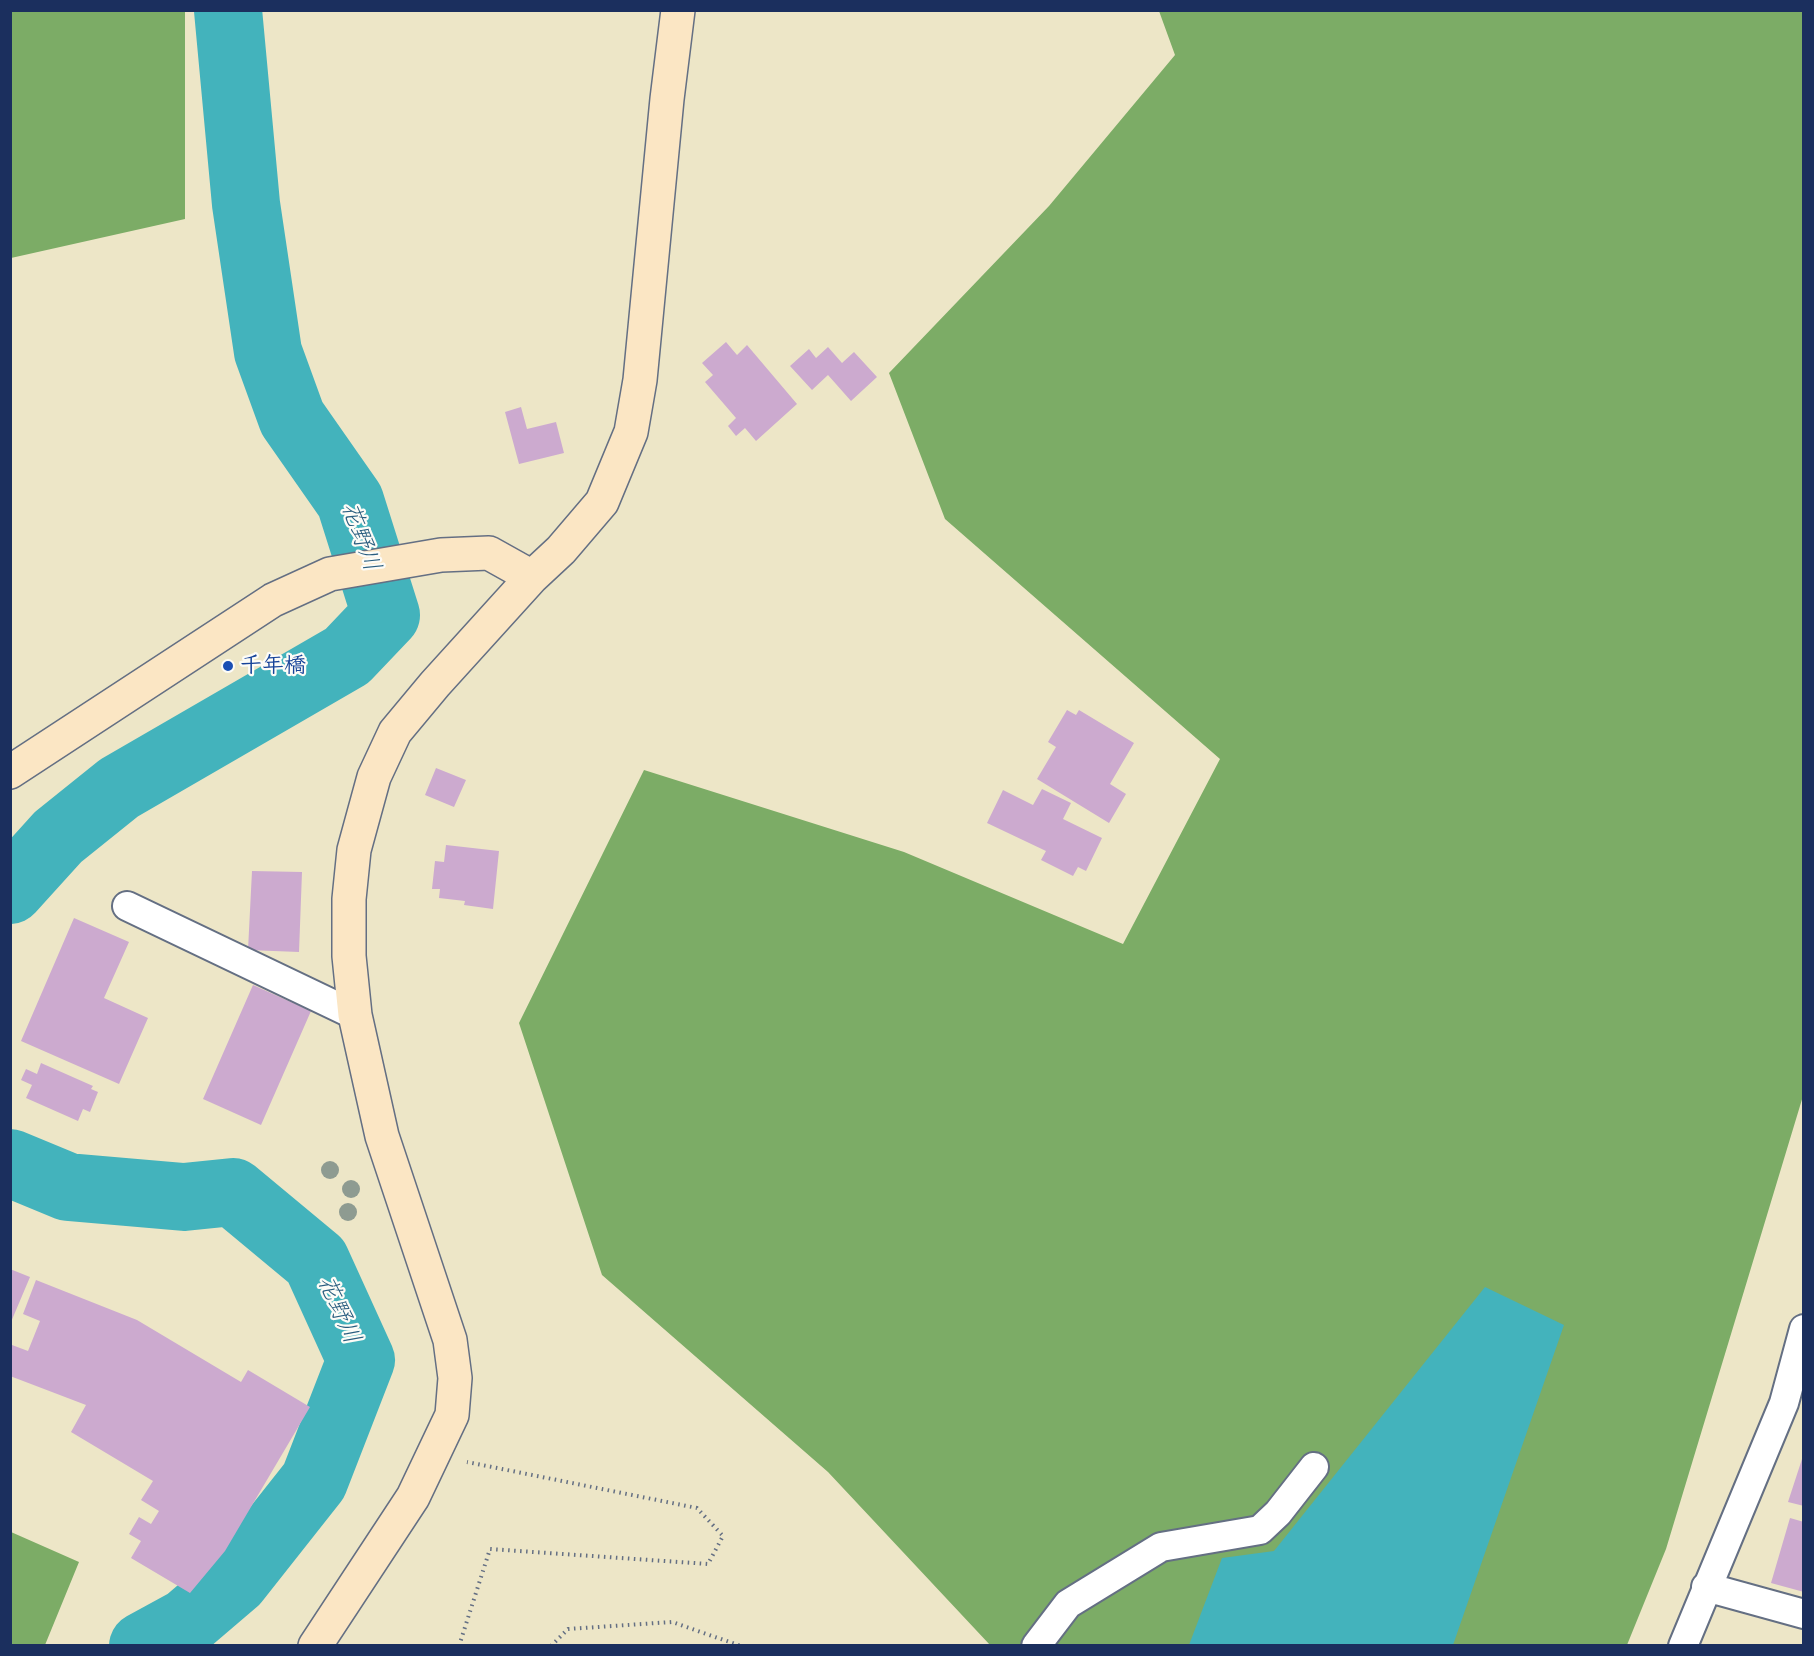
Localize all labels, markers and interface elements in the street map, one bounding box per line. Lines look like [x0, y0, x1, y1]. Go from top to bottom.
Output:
water label: 花野川 [334, 498, 386, 576]
place label: 千年橋 [240, 653, 306, 679]
marker: 千年橋 [221, 659, 235, 673]
water label: 花野川 [310, 1271, 366, 1349]

